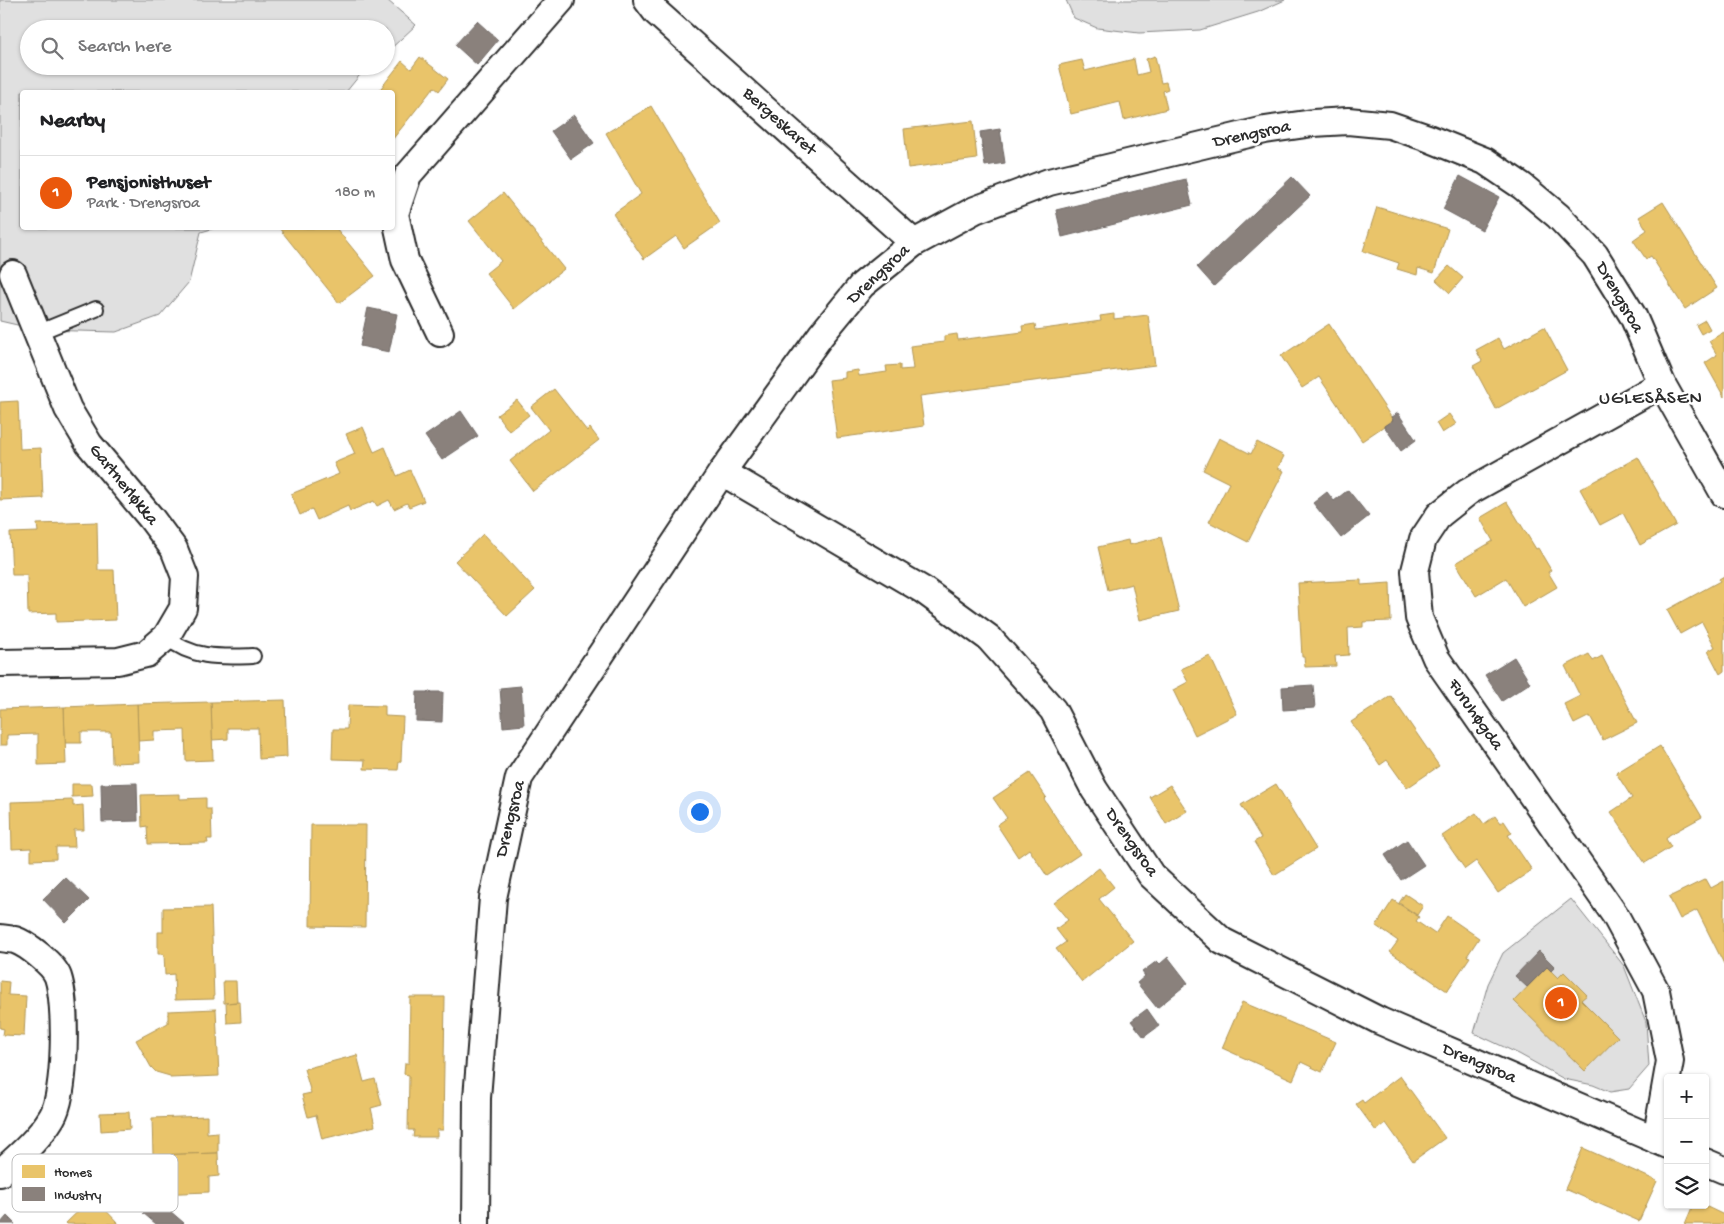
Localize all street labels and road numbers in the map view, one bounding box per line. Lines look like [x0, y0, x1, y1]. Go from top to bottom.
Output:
street label: Bergeskaret [737, 83, 821, 162]
street label: Drengsroa [1210, 116, 1294, 154]
street label: Drengsroa [842, 240, 916, 310]
street label: Drengsroa [1590, 258, 1648, 338]
street label: Gartnerløkka [84, 440, 163, 531]
street label: Furuhøgda [1442, 674, 1508, 756]
street label: Drengsroa [491, 777, 531, 861]
street label: Drengsroa [1099, 804, 1163, 882]
street label: Drengsroa [1438, 1039, 1520, 1089]

